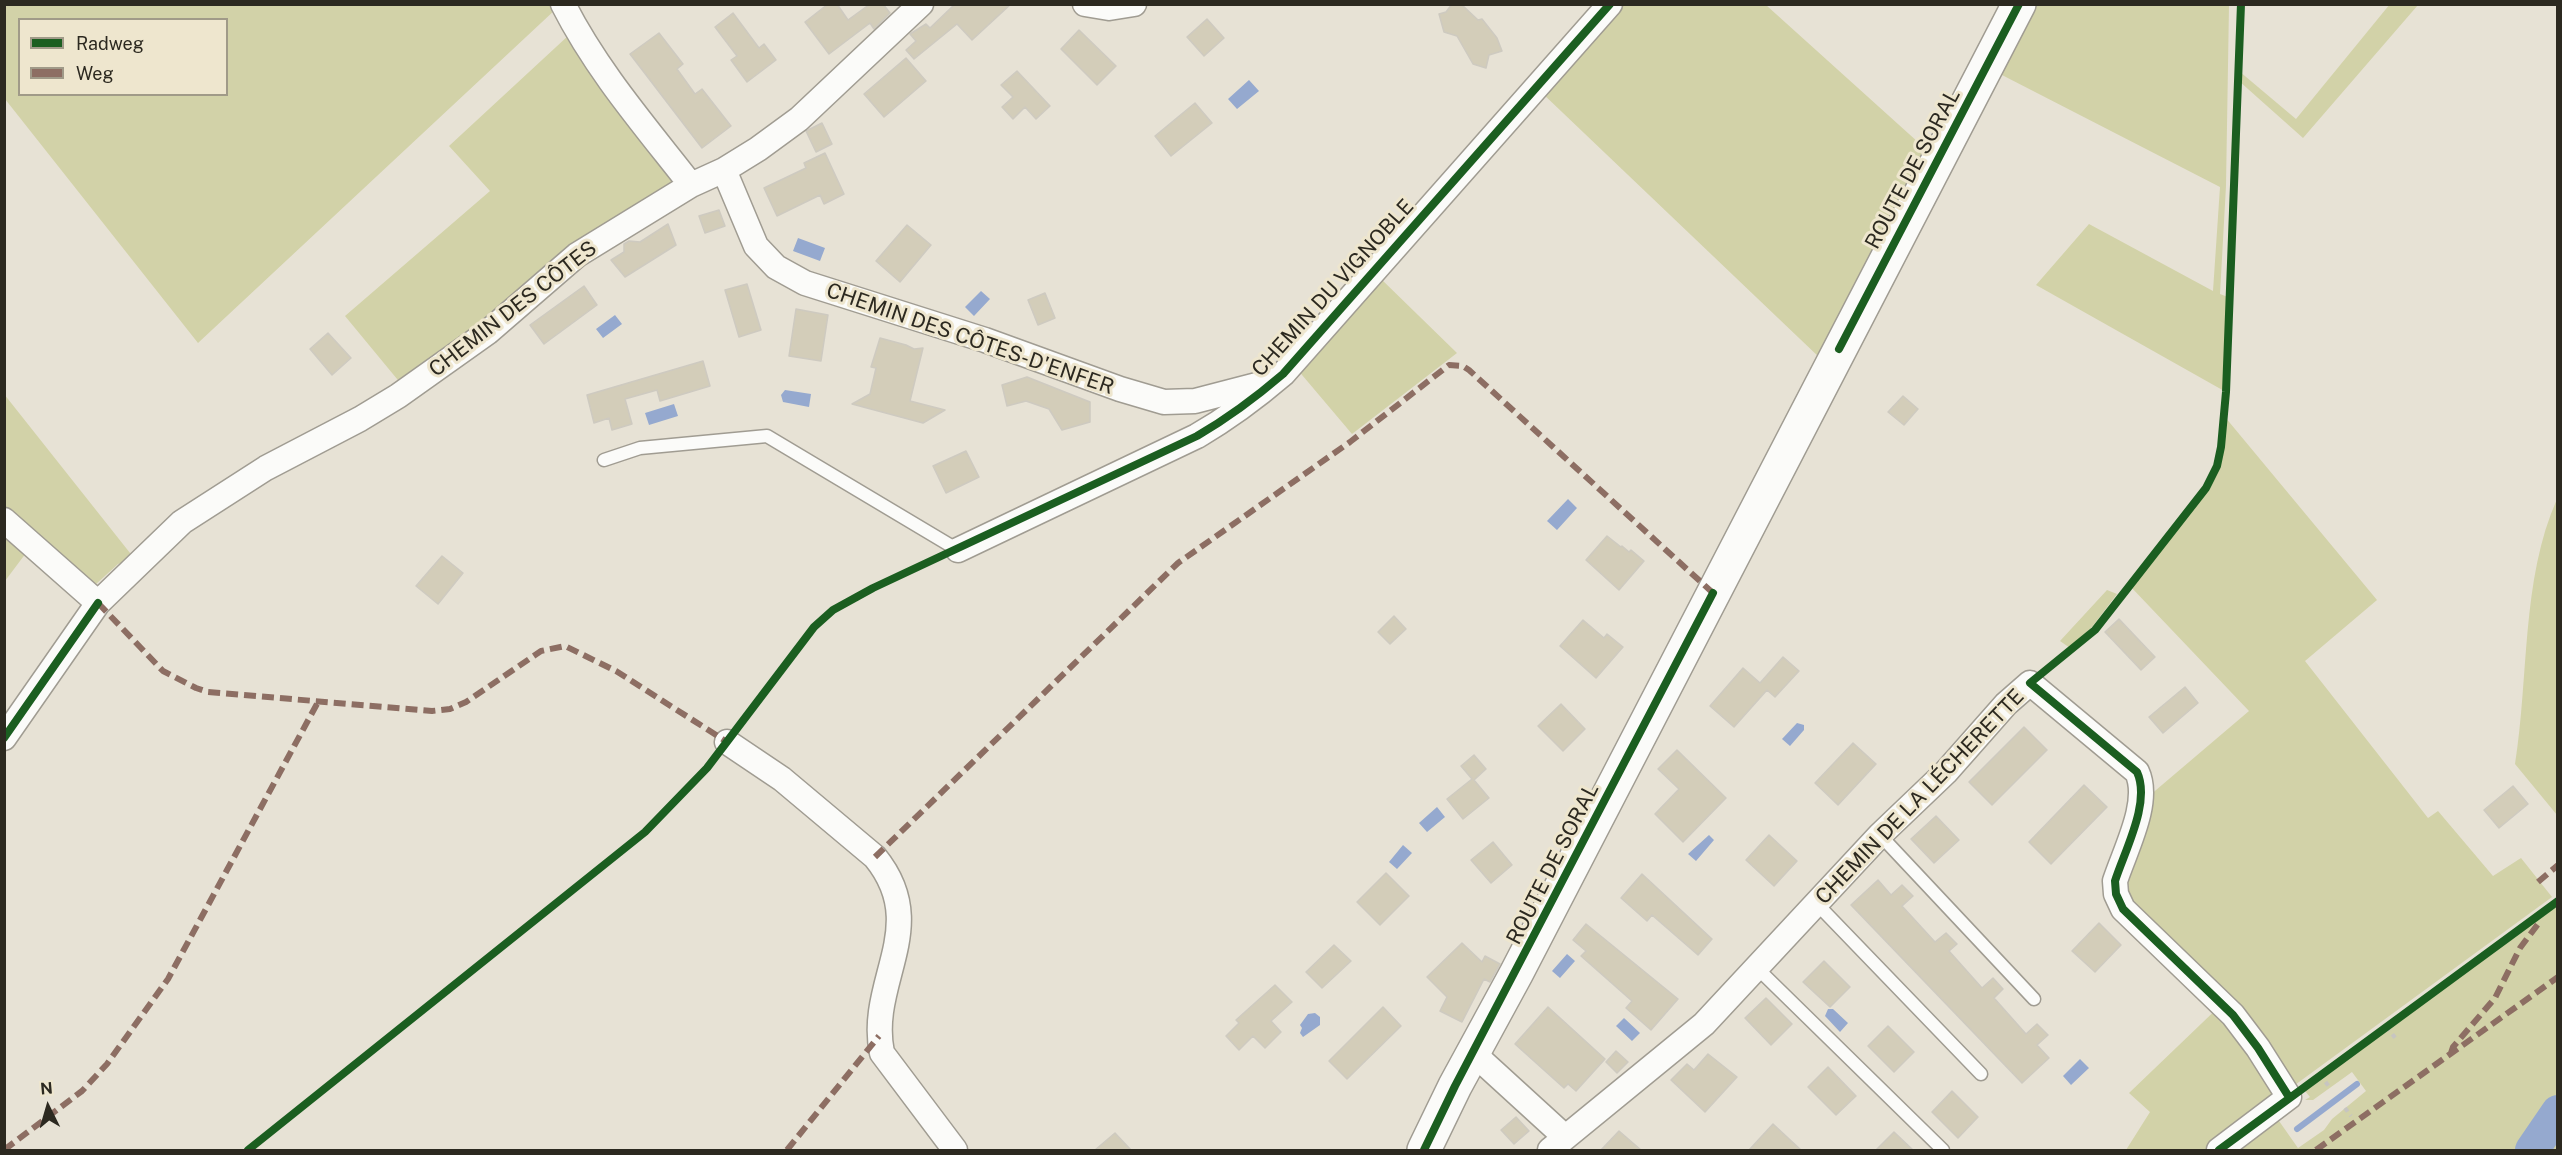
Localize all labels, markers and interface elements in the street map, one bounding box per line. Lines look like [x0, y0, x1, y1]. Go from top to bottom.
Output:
legend [18, 18, 228, 96]
text: Radweg [76, 33, 144, 54]
text: Weg [76, 63, 114, 84]
street label: ROUTE DE SORAL [1860, 85, 1966, 253]
street label: CHEMIN DU VIGNOBLE [1247, 194, 1419, 382]
street label: CHEMIN DES CÔTES [424, 236, 602, 382]
street label: CHEMIN DES CÔTES-D'ENFER [823, 278, 1117, 400]
street label: CHEMIN DE LA LÉCHERETTE [1810, 684, 2030, 910]
street label: ROUTE DE SORAL [1501, 779, 1605, 949]
north arrow [18, 1077, 78, 1137]
text: N [39, 1079, 53, 1099]

